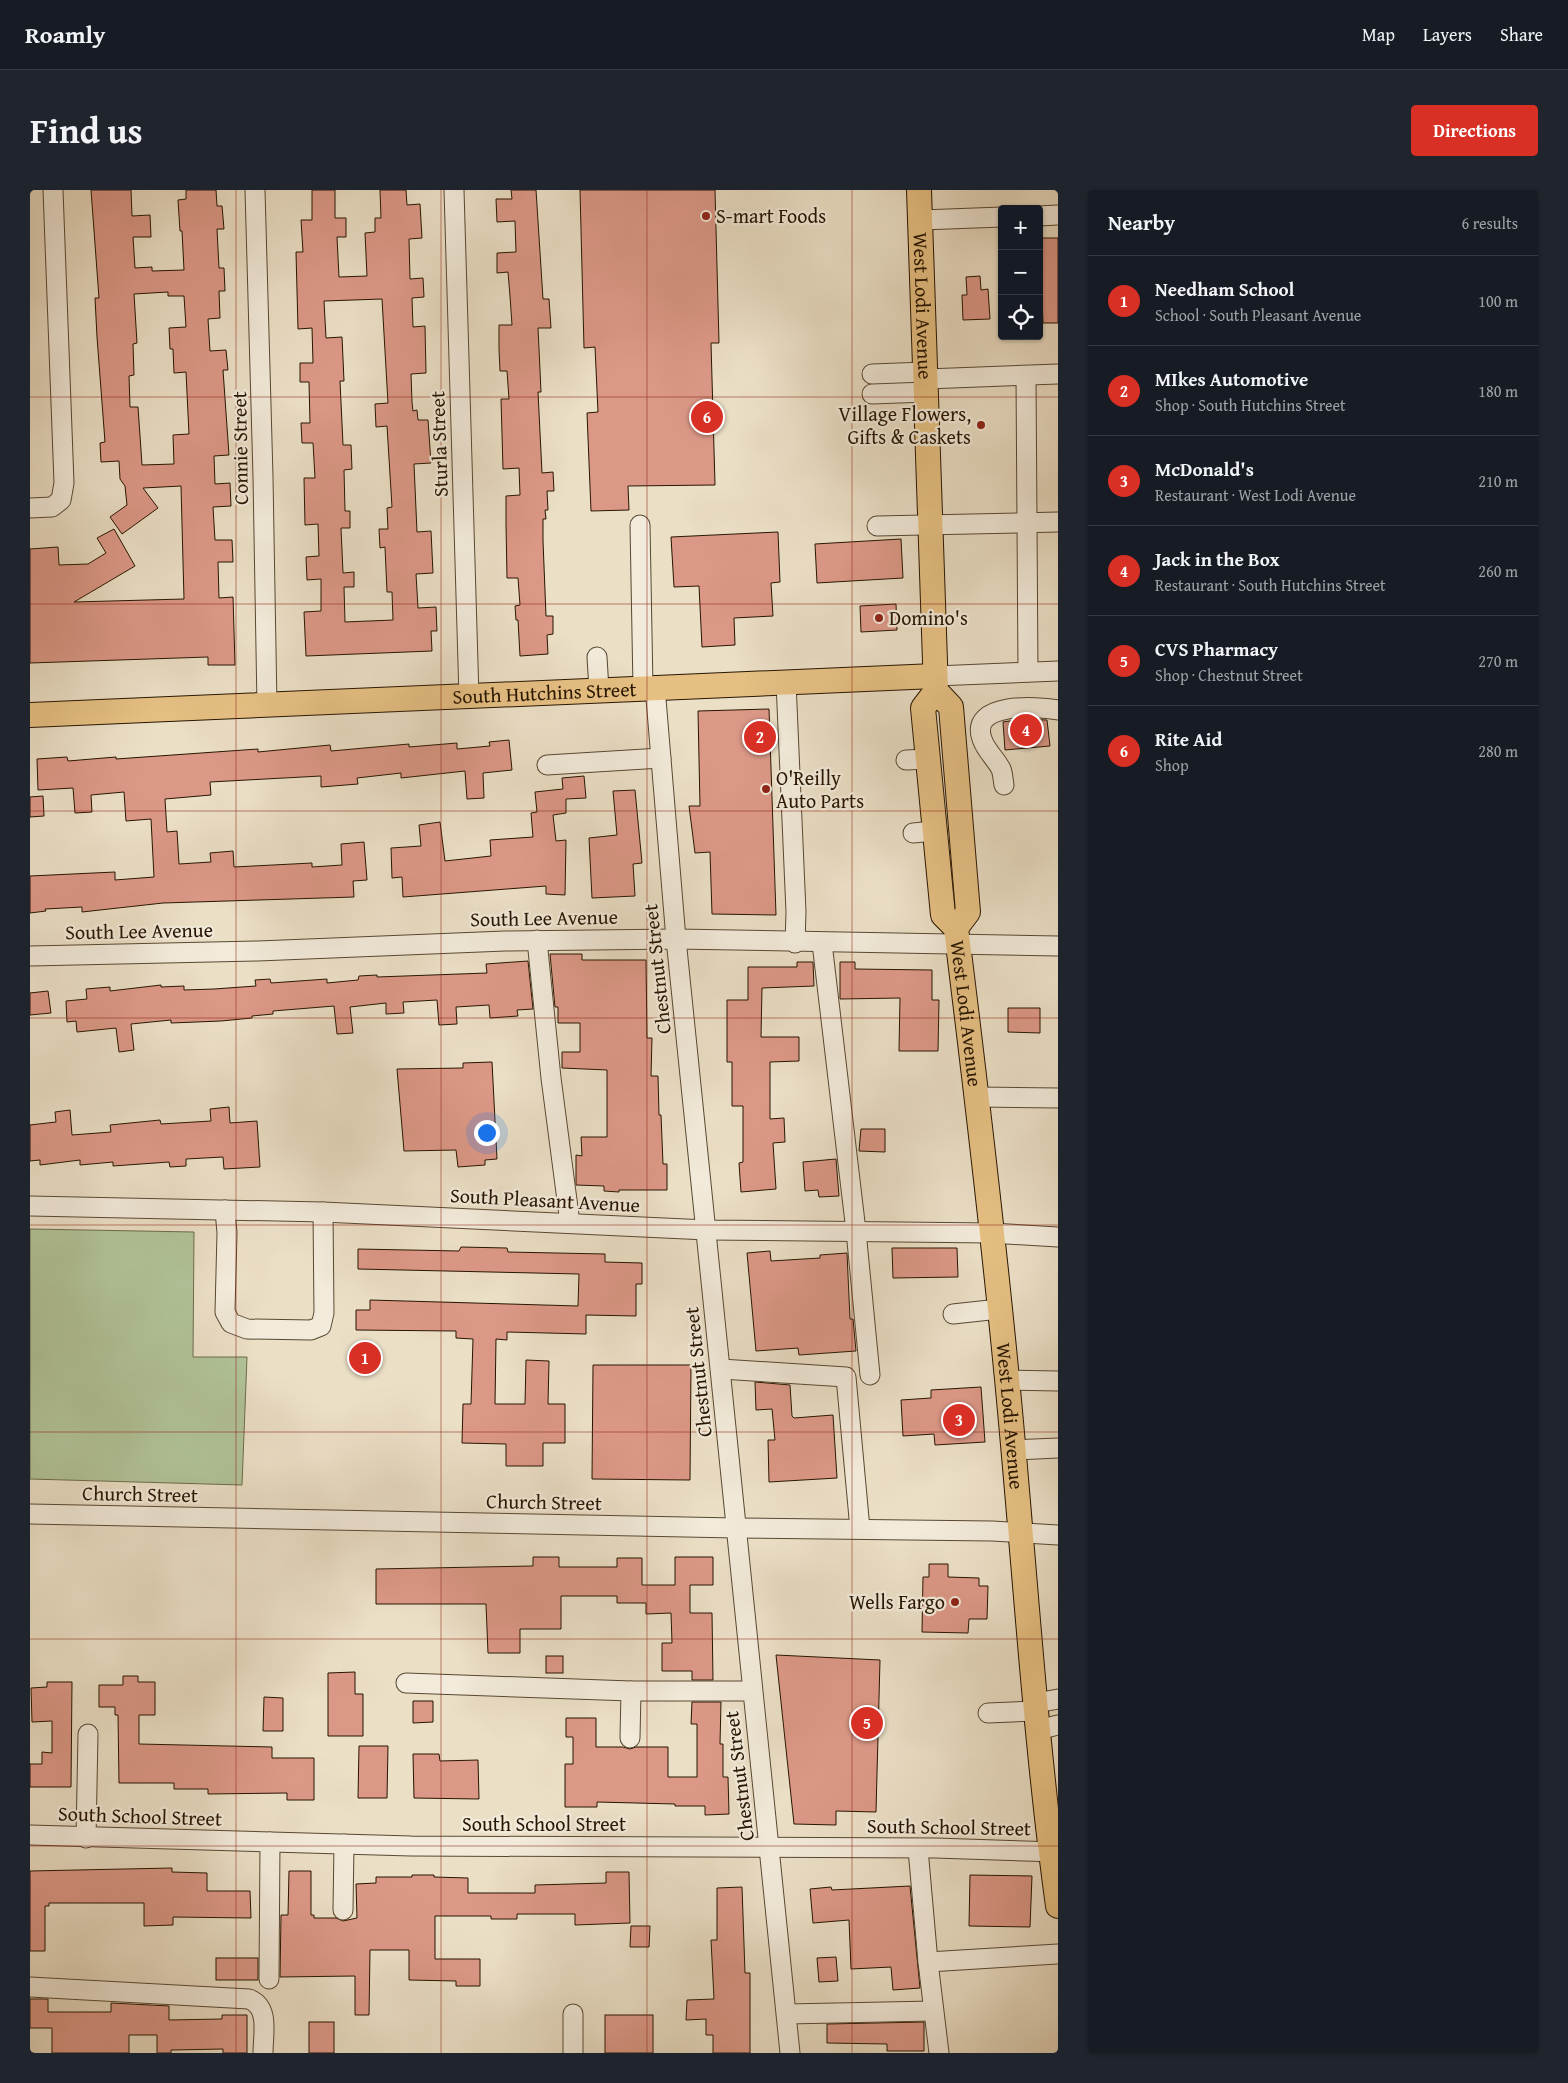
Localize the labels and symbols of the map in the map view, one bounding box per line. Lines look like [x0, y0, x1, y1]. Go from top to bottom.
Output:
place label: S-mart Foods [716, 201, 826, 230]
marker: S-mart Foods [700, 210, 712, 222]
street label: West Lodi Avenue [906, 232, 940, 380]
street label: Connie Street [224, 391, 255, 505]
street label: Sturla Street [422, 391, 455, 497]
pin: 6 [691, 398, 723, 436]
place label: Village Flowers, Gifts & Caskets [838, 399, 971, 451]
marker: Village Flowers, Gifts & Caskets [975, 419, 987, 431]
place label: Domino's [889, 603, 968, 632]
marker: Domino's [873, 612, 885, 624]
street label: South Hutchins Street [452, 674, 637, 711]
pin: 4 [1010, 711, 1042, 749]
pin: 2 [744, 718, 776, 756]
place label: O'Reilly Auto Parts [776, 763, 864, 815]
marker: O'Reilly Auto Parts [760, 783, 772, 795]
street label: South Lee Avenue [470, 902, 618, 933]
street label: Chestnut Street [635, 903, 678, 1036]
street label: South Lee Avenue [65, 915, 213, 946]
street label: West Lodi Avenue [944, 939, 990, 1088]
your location [474, 1120, 500, 1146]
street label: South Pleasant Avenue [449, 1180, 641, 1219]
street label: Chestnut Street [676, 1306, 719, 1439]
pin: 1 [349, 1339, 381, 1377]
street label: West Lodi Avenue [990, 1341, 1032, 1491]
pin: 3 [943, 1401, 975, 1439]
street label: Church Street [82, 1478, 198, 1509]
street label: Church Street [486, 1486, 602, 1517]
place label: Wells Fargo [849, 1587, 945, 1616]
marker: Wells Fargo [949, 1596, 961, 1608]
pin: 5 [851, 1704, 883, 1742]
street label: Chestnut Street [716, 1709, 761, 1843]
street label: South School Street [58, 1798, 223, 1833]
street label: South School Street [462, 1809, 626, 1838]
street label: South School Street [867, 1811, 1031, 1842]

